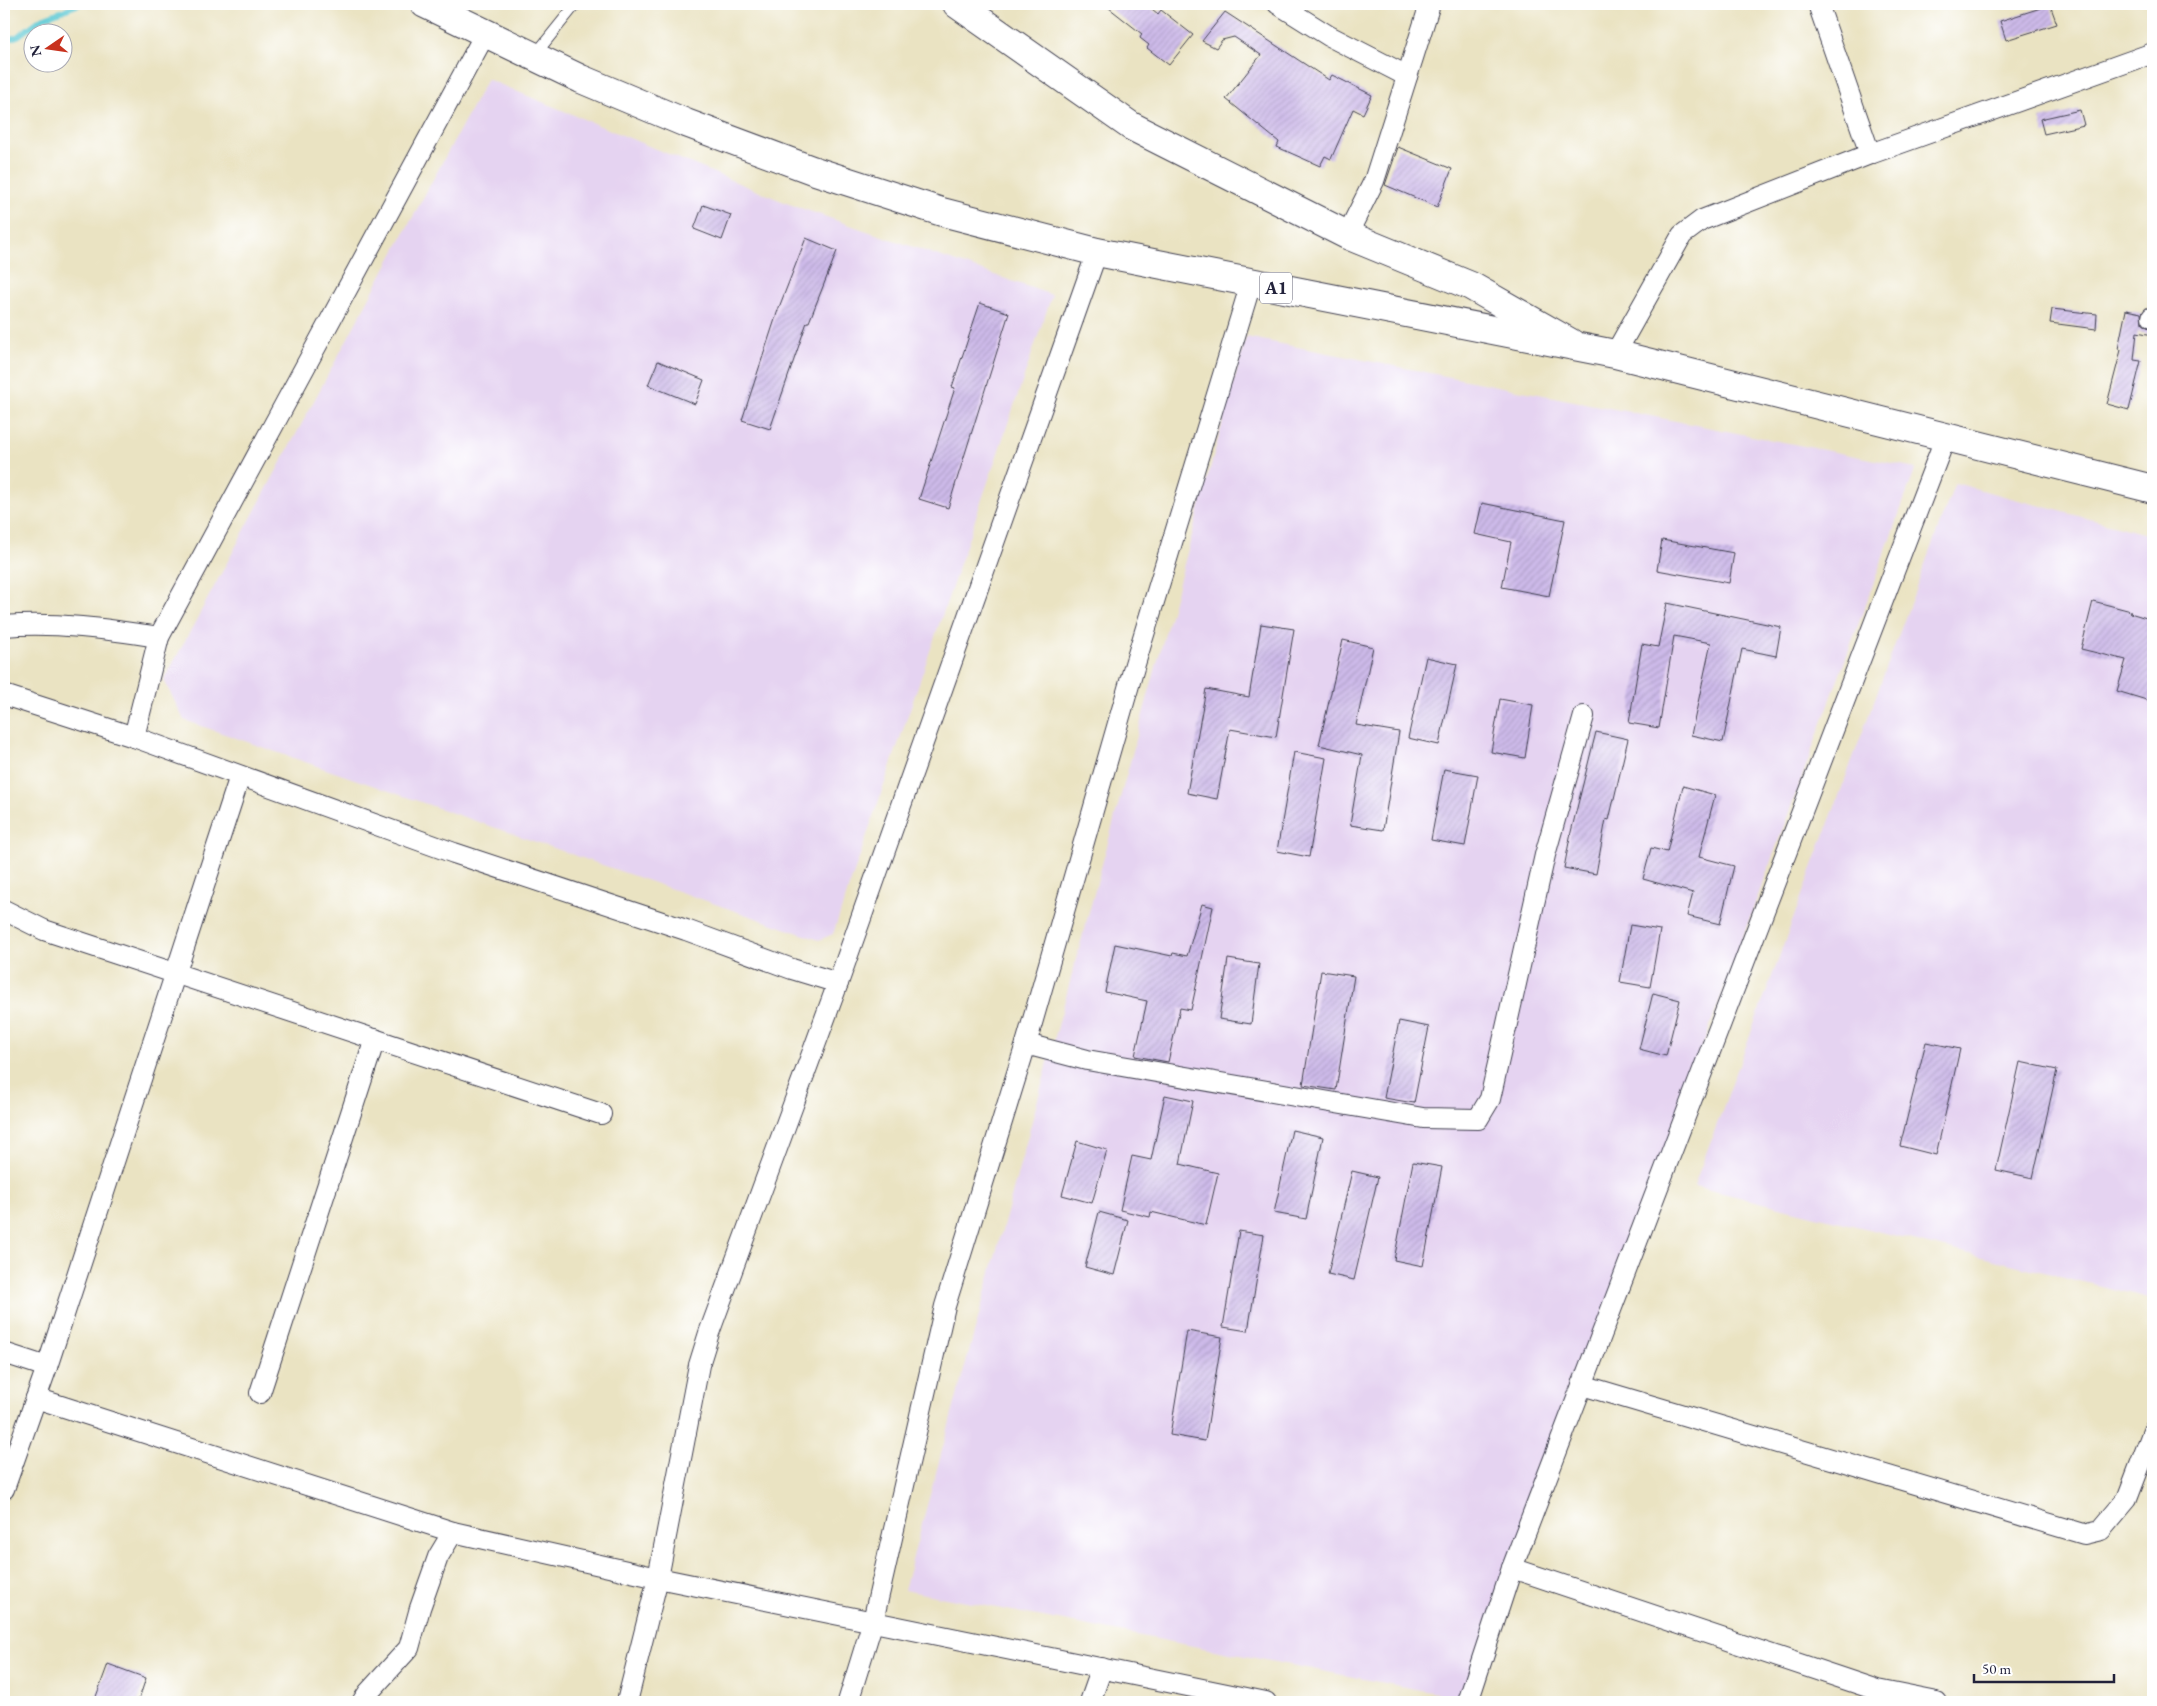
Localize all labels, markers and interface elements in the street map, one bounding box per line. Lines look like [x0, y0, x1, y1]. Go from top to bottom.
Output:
north arrow [22, 22, 72, 72]
text: N [25, 43, 45, 58]
road number: A1 [1260, 272, 1292, 304]
scale bar [1974, 1651, 2114, 1683]
text: 50 m [1982, 1659, 2011, 1678]

